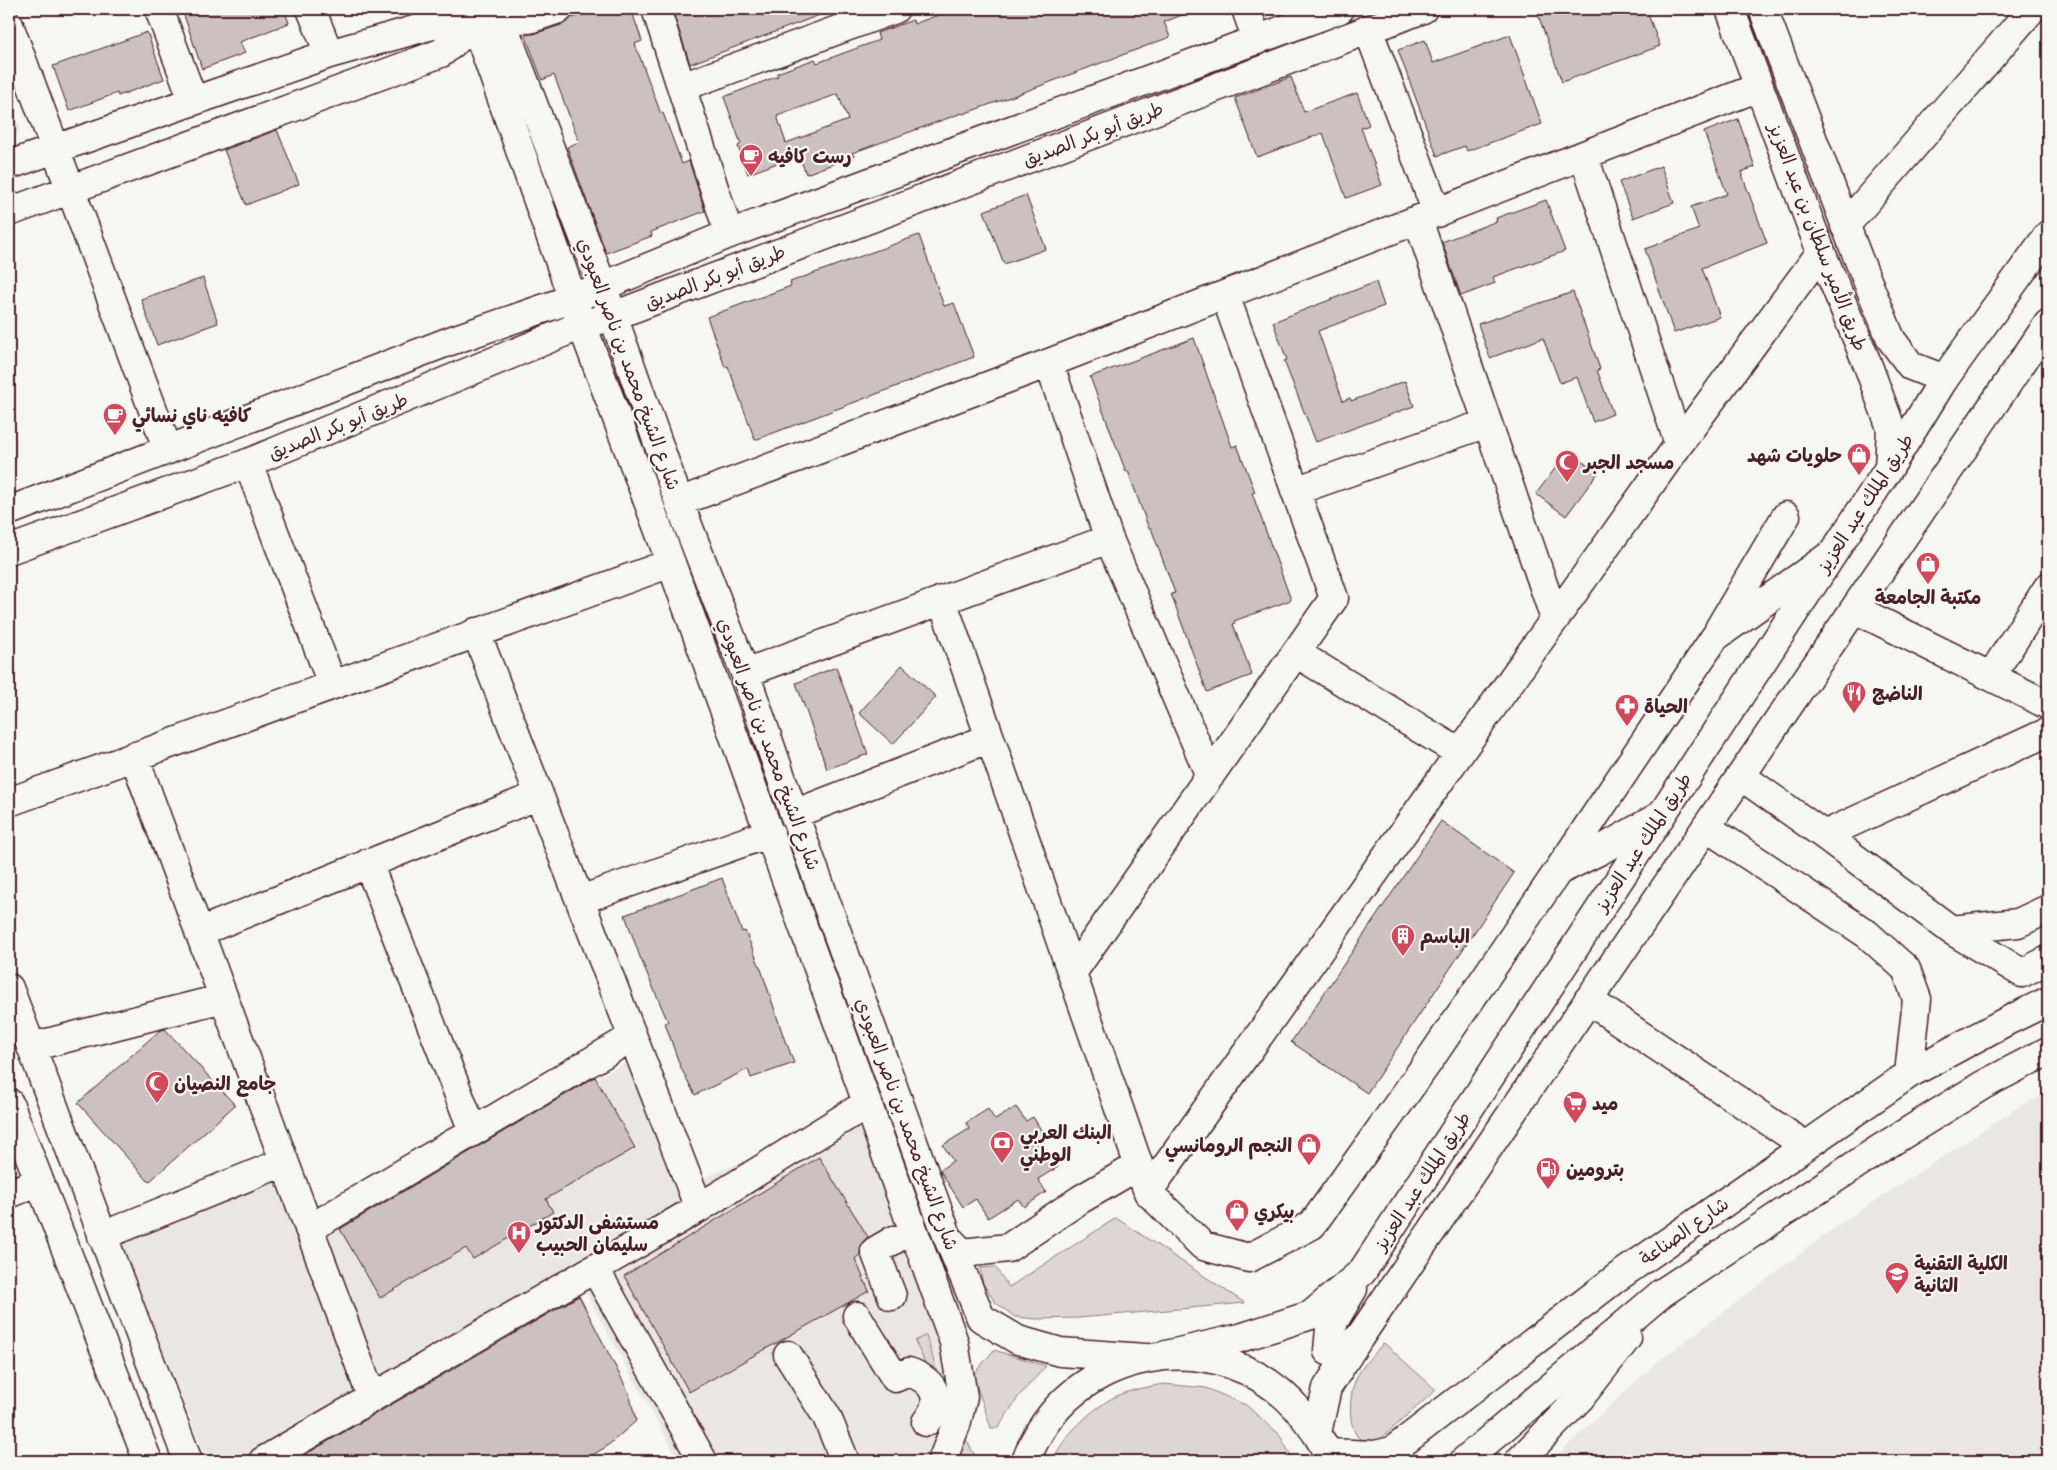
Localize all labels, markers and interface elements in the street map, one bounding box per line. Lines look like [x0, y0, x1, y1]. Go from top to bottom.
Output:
street label: طريق أبو بكر الصديق [1018, 92, 1168, 176]
street label: طريق الأمير سلطان بن عبد العزيز [1758, 116, 1877, 356]
place label: رست كافيه [768, 140, 852, 173]
cafe icon: رست كافيه [738, 143, 764, 177]
street label: شارع الشيخ محمد بن ناصر العبودي [568, 233, 690, 495]
street label: طريق أبو بكر الصديق [640, 235, 790, 319]
street label: طريق أبو بكر الصديق [263, 383, 413, 469]
place label: كافيه ناي نسائي [132, 399, 252, 432]
cafe icon: كافيه ناي نسائي [102, 402, 128, 436]
street label: طريق الملك عبد العزيز [1806, 426, 1923, 581]
place label: حلويات شهد [1747, 439, 1842, 472]
shop icon: حلويات شهد [1846, 442, 1872, 476]
place label: مسجد الجبر [1582, 446, 1674, 479]
mosque icon: مسجد الجبر [1554, 449, 1580, 483]
shop icon: مكتبة الجامعة [1915, 551, 1941, 585]
place label: مكتبة الجامعة [1875, 581, 1981, 614]
street label: شارع الشيخ محمد بن ناصر العبودي [708, 613, 830, 875]
place label: الناضج [1872, 677, 1923, 710]
restaurant icon: الناضج [1841, 680, 1867, 714]
place label: الحياة [1644, 690, 1688, 723]
pharmacy icon: الحياة [1614, 693, 1640, 727]
street label: طريق الملك عبد العزيز [1584, 765, 1701, 920]
place label: الباسم [1420, 920, 1470, 953]
building icon: الباسم [1390, 923, 1416, 957]
street label: شارع الشيخ محمد بن ناصر العبودي [846, 993, 968, 1255]
place label: جامع النصيان [174, 1067, 276, 1100]
mosque icon: جامع النصيان [144, 1070, 170, 1104]
place label: ميد [1592, 1087, 1618, 1120]
supermarket icon: ميد [1562, 1090, 1588, 1124]
street label: طريق الملك عبد العزيز [1363, 1104, 1480, 1259]
place label: البنك العربي الوطني [1020, 1116, 1112, 1171]
place label: النجم الرومانسي [1165, 1129, 1292, 1162]
bank icon: البنك العربي الوطني [989, 1130, 1015, 1164]
shop icon: النجم الرومانسي [1296, 1132, 1322, 1166]
place label: بترومين [1566, 1153, 1624, 1186]
fuel station icon: بترومين [1535, 1156, 1561, 1190]
street label: شارع الصناعة [1632, 1188, 1736, 1274]
place label: بيكري [1254, 1195, 1295, 1228]
shop icon: بيكري [1224, 1198, 1250, 1232]
place label: مستشفى الدكتور سليمان الحبيب [534, 1206, 659, 1261]
hospital icon: مستشفى الدكتور سليمان الحبيب [506, 1220, 532, 1254]
place label: الكلية التقنية الثانية [1914, 1247, 2008, 1302]
school or university icon: الكلية التقنية الثانية [1884, 1261, 1910, 1295]

